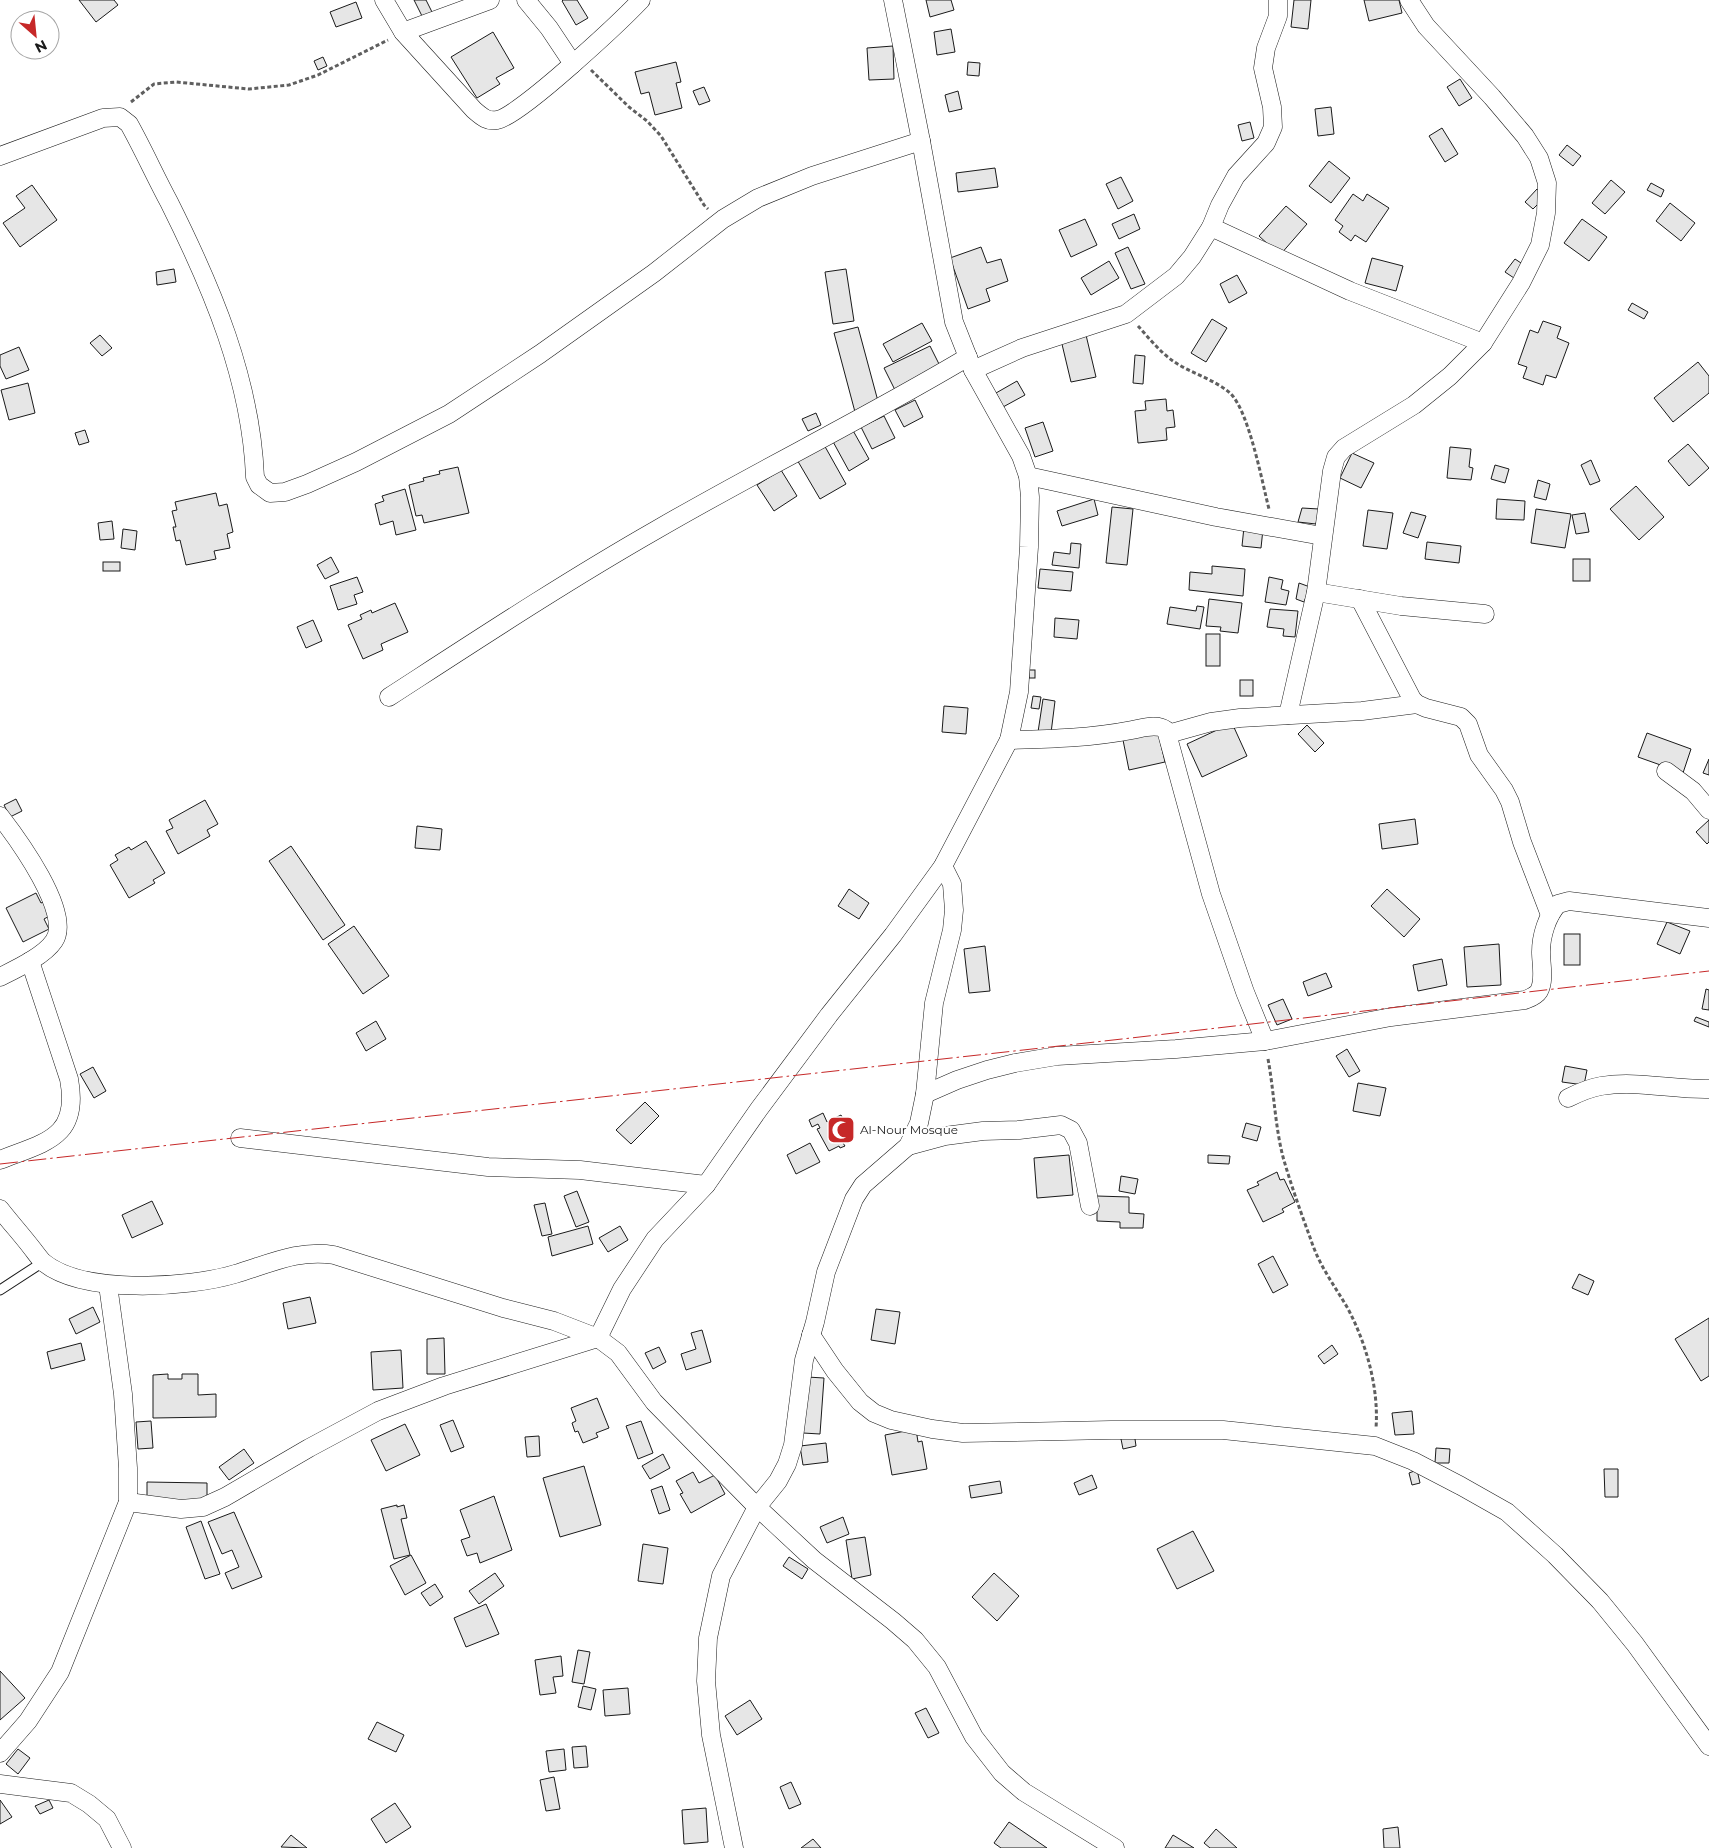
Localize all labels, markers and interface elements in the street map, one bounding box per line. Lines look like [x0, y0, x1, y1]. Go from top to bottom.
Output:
north arrow [10, 10, 60, 60]
text: N [32, 36, 50, 57]
mosque icon: Al-Nour Mosque [826, 1115, 856, 1145]
place label: Al-Nour Mosque [860, 1122, 958, 1137]

